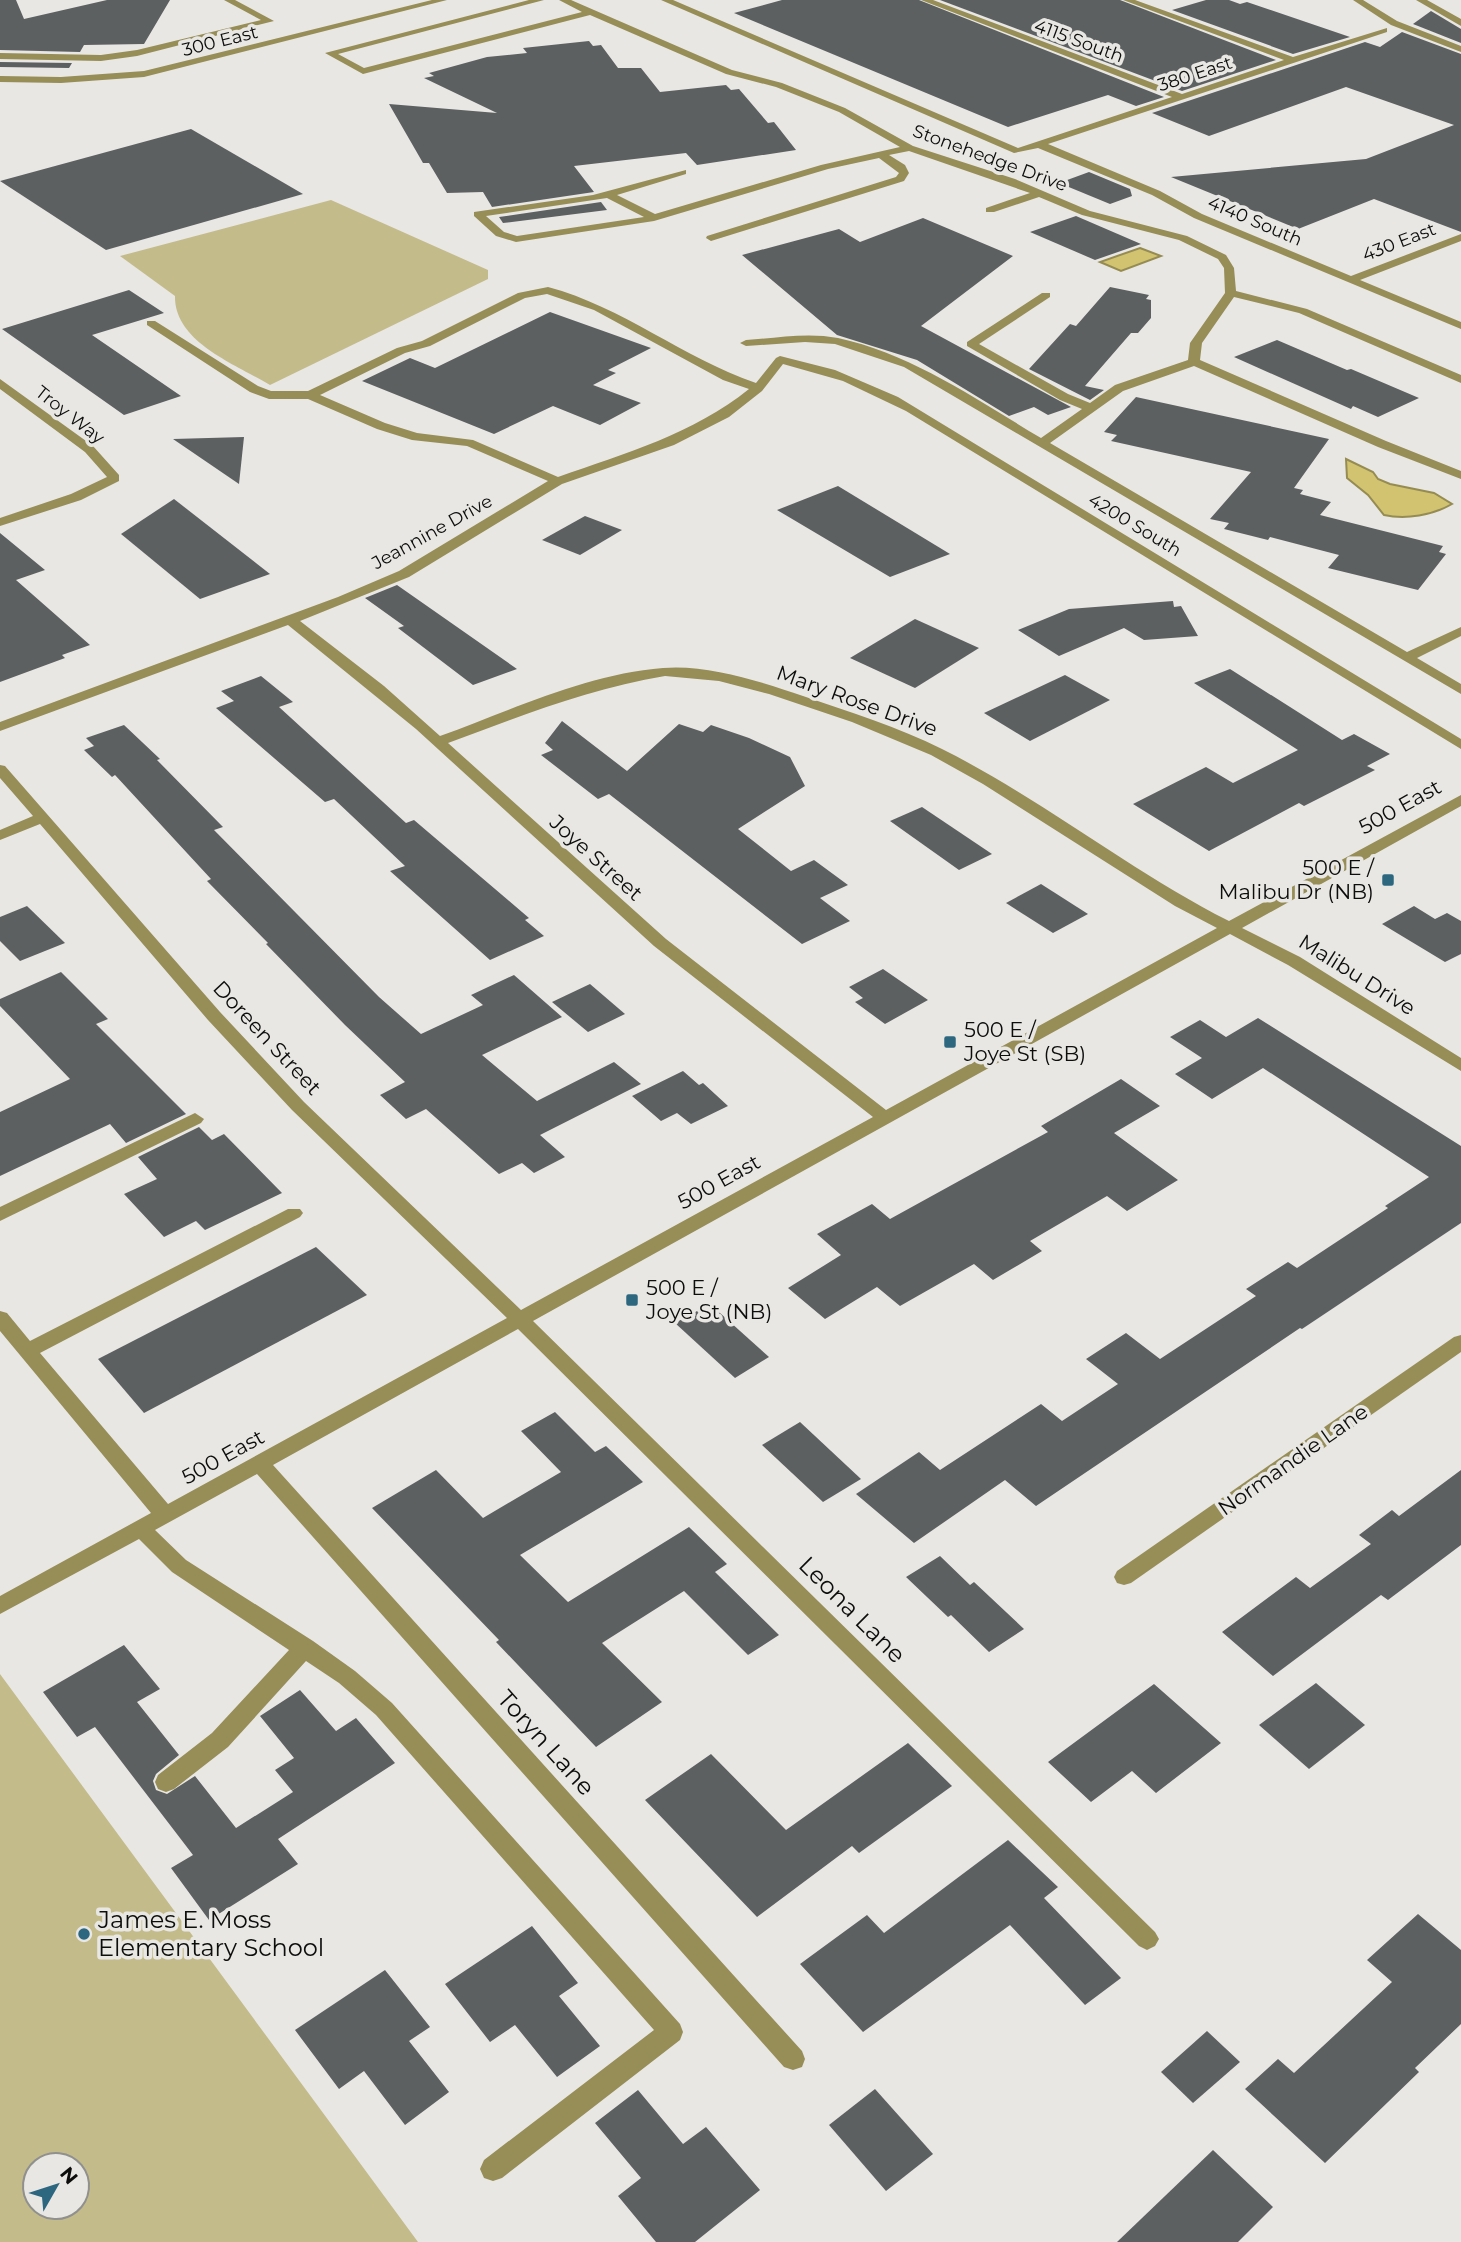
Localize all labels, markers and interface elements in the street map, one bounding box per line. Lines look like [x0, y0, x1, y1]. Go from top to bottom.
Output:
street label: 4115 South [1031, 15, 1127, 67]
street label: 300 East [180, 21, 260, 61]
street label: 380 East [1155, 52, 1235, 96]
street label: Stonehedge Drive [910, 120, 1070, 196]
street label: 4140 South [1204, 191, 1306, 251]
street label: 430 East [1359, 218, 1439, 266]
street label: Troy Way [31, 381, 109, 449]
street label: 4200 South [1085, 489, 1185, 561]
street label: Jeannine Drive [367, 490, 496, 575]
street label: Mary Rose Drive [773, 660, 941, 741]
street label: 500 East [1354, 774, 1445, 839]
street label: Joye Street [544, 809, 648, 906]
place label: 500 E / Malibu Dr (NB) [1218, 855, 1375, 904]
marker: 500 E / Malibu Dr (NB) [1380, 872, 1396, 888]
street label: Malibu Drive [1294, 929, 1420, 1020]
street label: Doreen Street [208, 975, 327, 1100]
place label: 500 E / Joye St (SB) [963, 1017, 1086, 1066]
marker: 500 E / Joye St (SB) [942, 1034, 958, 1050]
street label: 500 East [673, 1149, 764, 1214]
place label: 500 E / Joye St (NB) [645, 1275, 772, 1324]
marker: 500 E / Joye St (NB) [624, 1292, 640, 1308]
street label: Normandie Lane [1213, 1399, 1372, 1521]
street label: 500 East [177, 1424, 268, 1489]
street label: Leona Lane [793, 1550, 912, 1669]
street label: Toryn Lane [492, 1684, 601, 1801]
place label: James E. Moss Elementary School [97, 1905, 324, 1962]
marker: James E. Moss Elementary School [76, 1926, 92, 1942]
north arrow [21, 2151, 91, 2221]
text: N [55, 2162, 83, 2189]

